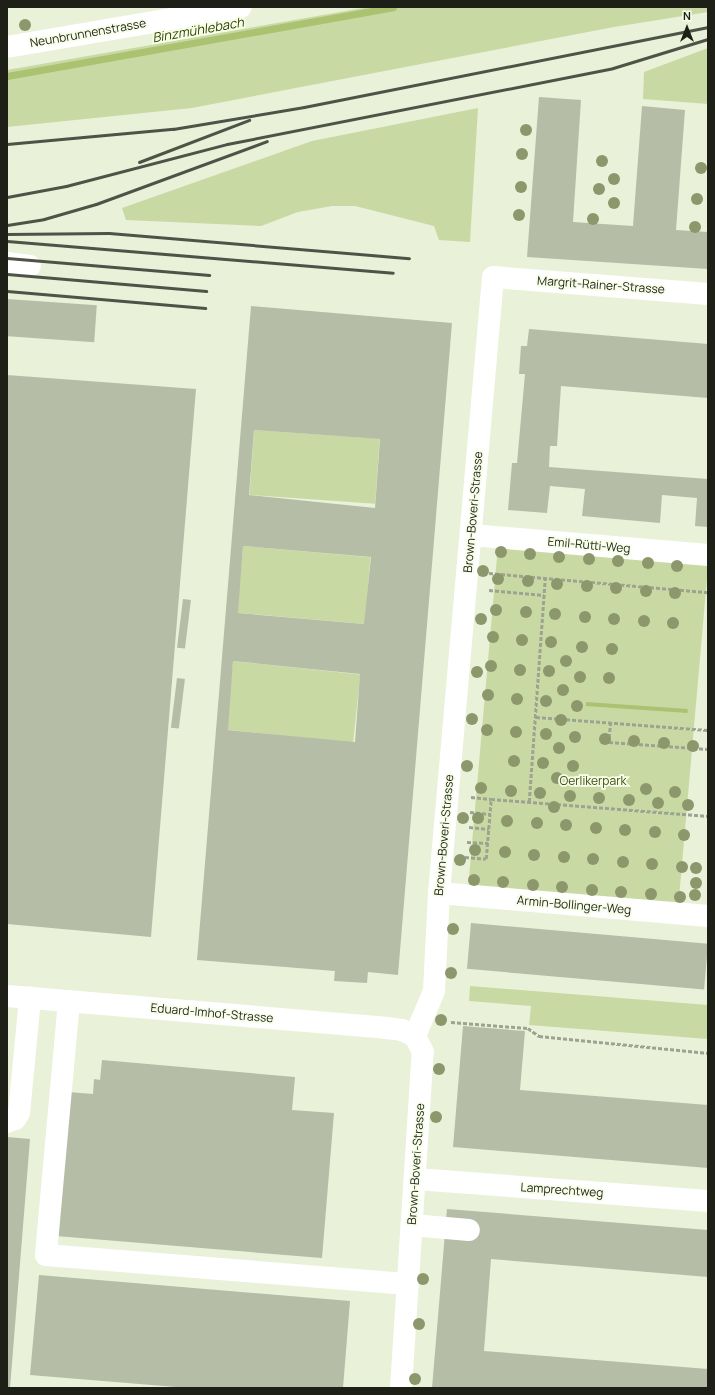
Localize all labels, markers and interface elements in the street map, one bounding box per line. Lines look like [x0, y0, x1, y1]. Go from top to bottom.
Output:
north arrow [667, 8, 707, 48]
text: N [683, 8, 691, 23]
water label: Binzmühlebach [151, 14, 245, 46]
street label: Neunbrunnenstrasse [29, 16, 147, 50]
street label: Margrit-Rainer-Strasse [537, 273, 665, 297]
street label: Brown-Boveri-Strasse [461, 451, 485, 573]
street label: Emil-Rütti-Weg [547, 534, 631, 556]
street label: Brown-Boveri-Strasse [432, 774, 456, 896]
park label: Oerlikerpark [560, 774, 626, 788]
street label: Armin-Bollinger-Weg [516, 893, 632, 917]
street label: Eduard-Imhof-Strasse [150, 1000, 274, 1026]
street label: Brown-Boveri-Strasse [405, 1103, 427, 1225]
street label: Lamprechtweg [520, 1180, 604, 1200]

